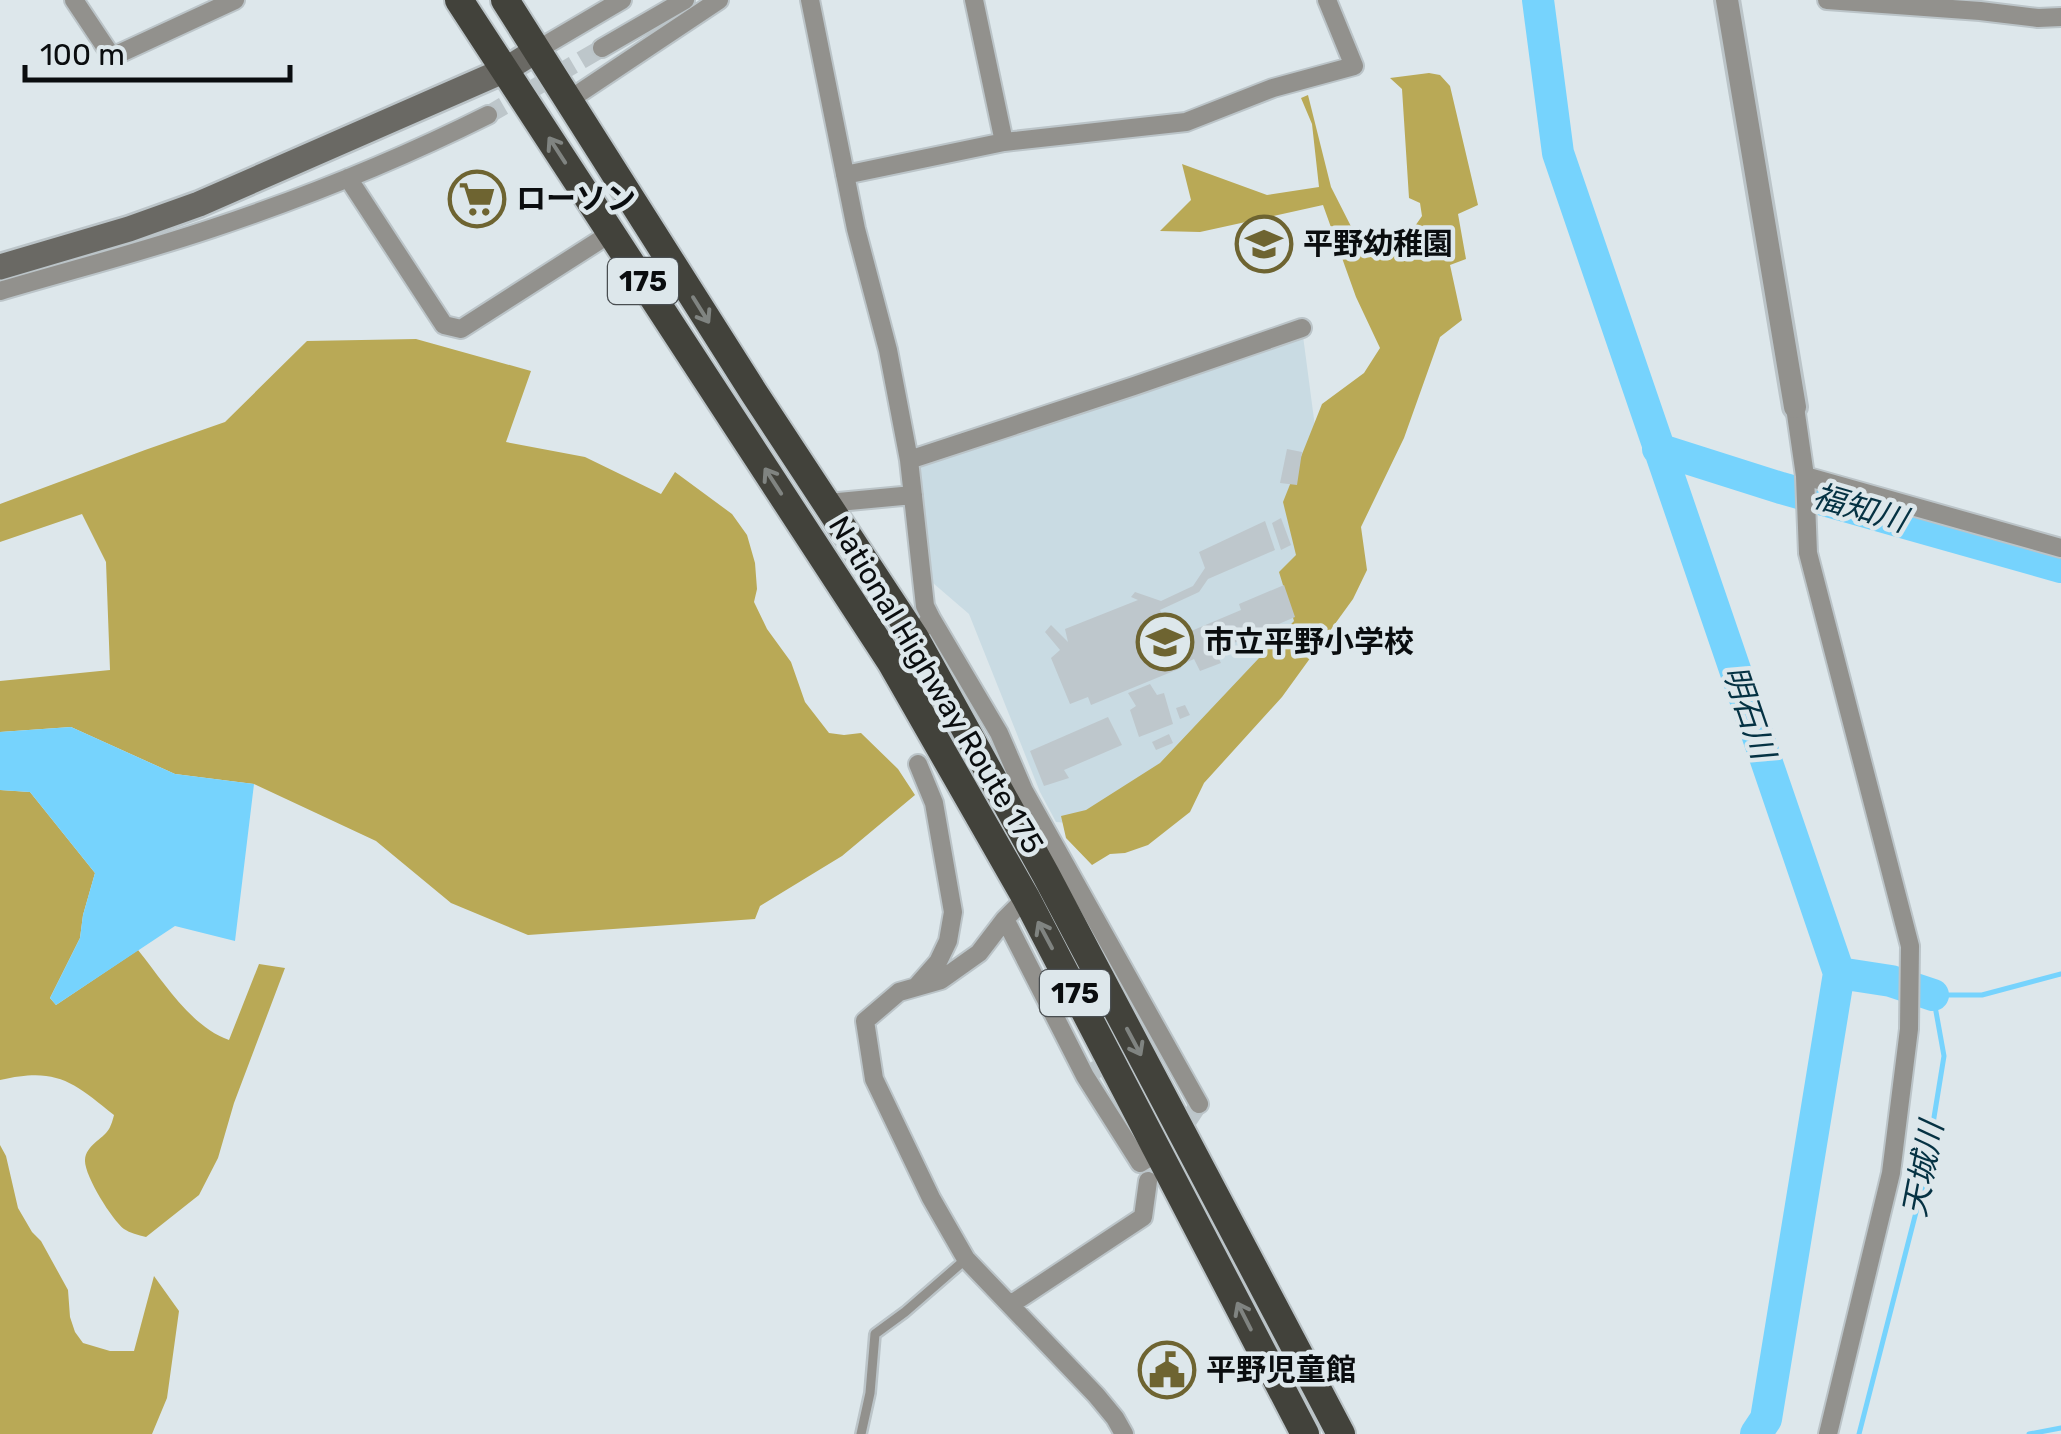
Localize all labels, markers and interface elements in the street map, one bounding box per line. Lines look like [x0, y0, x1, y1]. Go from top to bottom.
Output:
scale bar [25, 20, 290, 82]
text: 100 m [40, 37, 125, 73]
one-way arrow [547, 136, 568, 165]
supermarket icon: ローソン [447, 169, 507, 229]
place label: ローソン [516, 181, 636, 217]
school or university icon: 平野幼稚園 [1234, 214, 1294, 274]
place label: 平野幼稚園 [1303, 226, 1453, 262]
road number: 175 [608, 258, 678, 304]
one-way arrow [691, 295, 711, 324]
one-way arrow [762, 468, 783, 496]
water label: 福知川 [1809, 477, 1914, 540]
street label: National Highway Route 175 [821, 510, 1051, 860]
school or university icon: 市立平野小学校 [1135, 612, 1195, 672]
place label: 市立平野小学校 [1204, 624, 1414, 660]
water label: 明石川 [1715, 660, 1784, 766]
one-way arrow [1035, 921, 1054, 951]
road number: 175 [1040, 970, 1110, 1016]
one-way arrow [1125, 1026, 1144, 1056]
water label: 天城川 [1895, 1115, 1951, 1220]
one-way arrow [1234, 1302, 1253, 1332]
public building icon: 平野児童館 [1137, 1340, 1197, 1400]
place label: 平野児童館 [1206, 1352, 1356, 1388]

